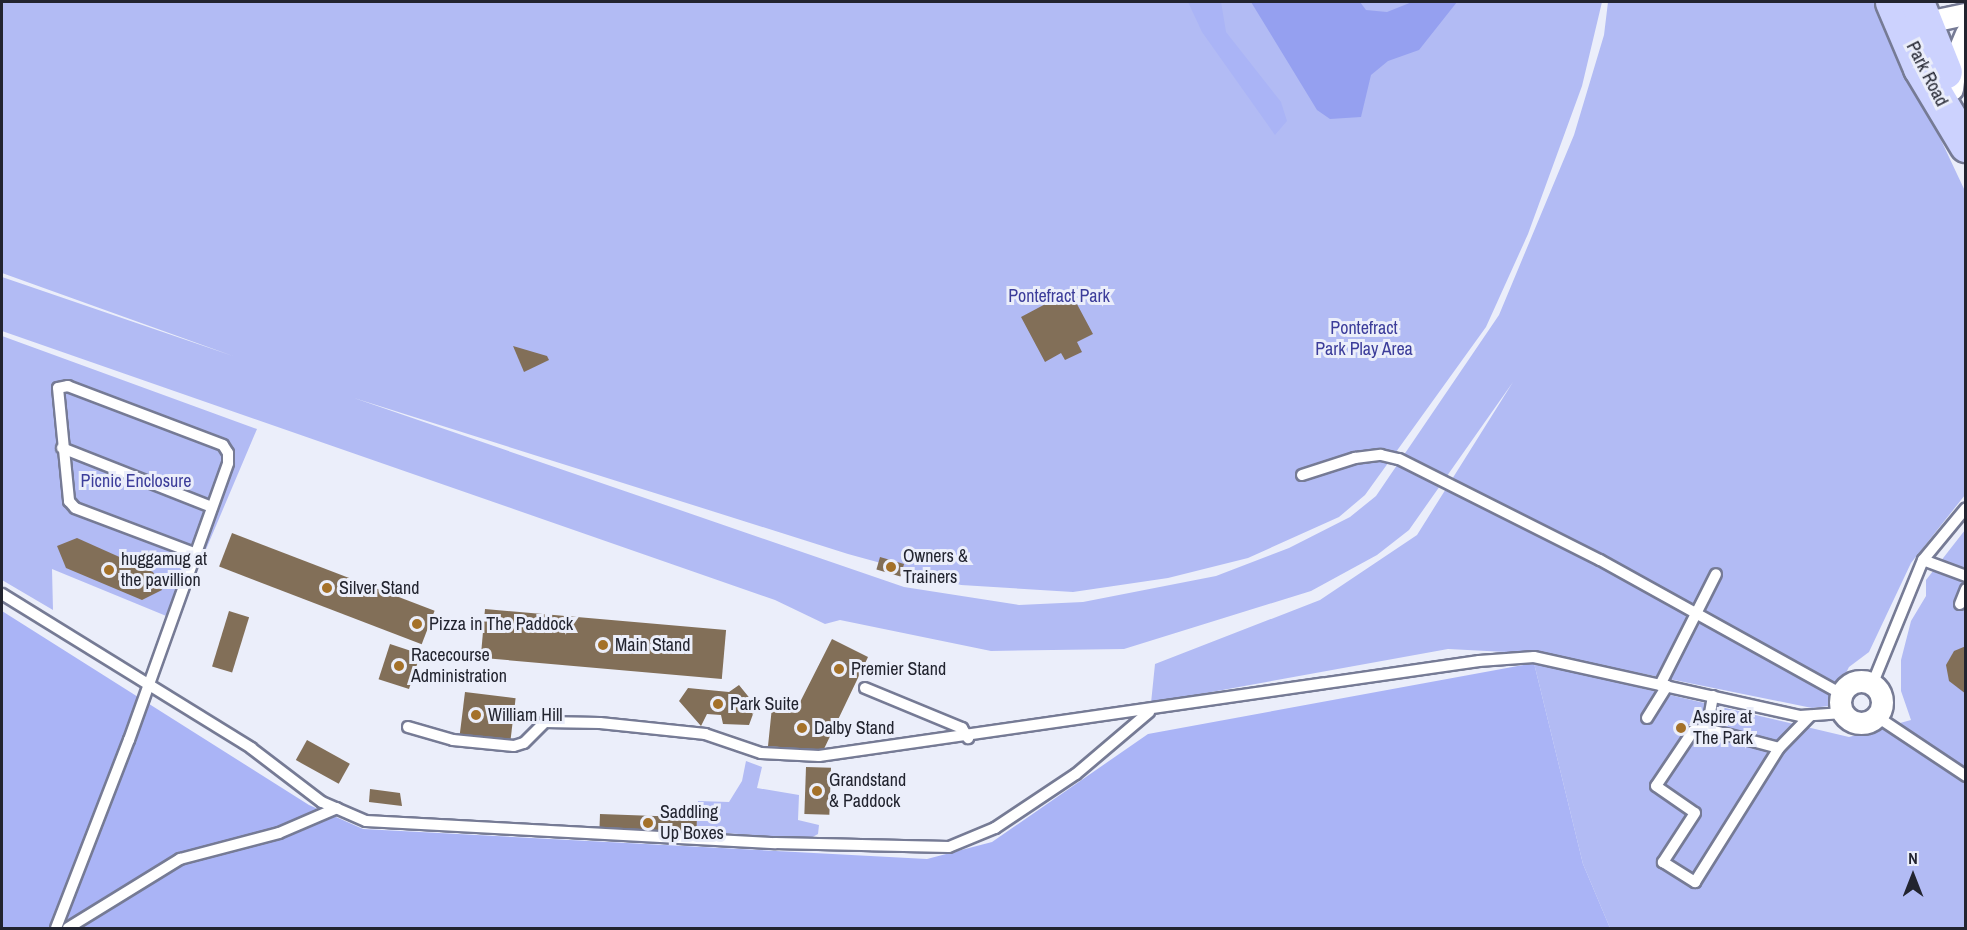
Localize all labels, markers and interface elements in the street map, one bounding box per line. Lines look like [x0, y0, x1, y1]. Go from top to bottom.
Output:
street label: Park Road [1902, 38, 1952, 110]
park label: Pontefract Park [1008, 285, 1110, 307]
park label: Pontefract Park Play Area [1315, 318, 1413, 360]
park label: Picnic Enclosure [81, 470, 191, 492]
place label: Owners & Trainers [903, 546, 968, 588]
place label: huggamug at the pavillion [121, 549, 207, 592]
marker: Owners & Trainers [884, 560, 898, 574]
marker: huggamug at the pavillion [102, 563, 116, 577]
place label: Silver Stand [339, 577, 419, 599]
marker: Silver Stand [320, 581, 334, 595]
place label: Pizza in The Paddock [429, 613, 573, 635]
marker: Pizza in The Paddock [410, 617, 424, 631]
place label: Main Stand [615, 634, 690, 656]
marker: Main Stand [596, 638, 610, 652]
place label: Racecourse Administration [411, 645, 507, 688]
place label: Premier Stand [851, 658, 946, 680]
marker: Racecourse Administration [392, 659, 406, 673]
marker: Premier Stand [832, 662, 846, 676]
place label: Park Suite [730, 693, 799, 715]
marker: Park Suite [711, 697, 725, 711]
place label: William Hill [488, 704, 563, 726]
place label: Aspire at The Park [1693, 707, 1753, 750]
marker: William Hill [469, 708, 483, 722]
place label: Dalby Stand [814, 717, 894, 739]
marker: Dalby Stand [795, 721, 809, 735]
marker: Aspire at The Park [1674, 721, 1688, 735]
place label: Grandstand & Paddock [829, 770, 906, 812]
marker: Grandstand & Paddock [810, 784, 824, 798]
place label: Saddling Up Boxes [660, 802, 724, 844]
marker: Saddling Up Boxes [641, 816, 655, 830]
north arrow [1883, 846, 1943, 906]
text: N [1908, 847, 1918, 869]

